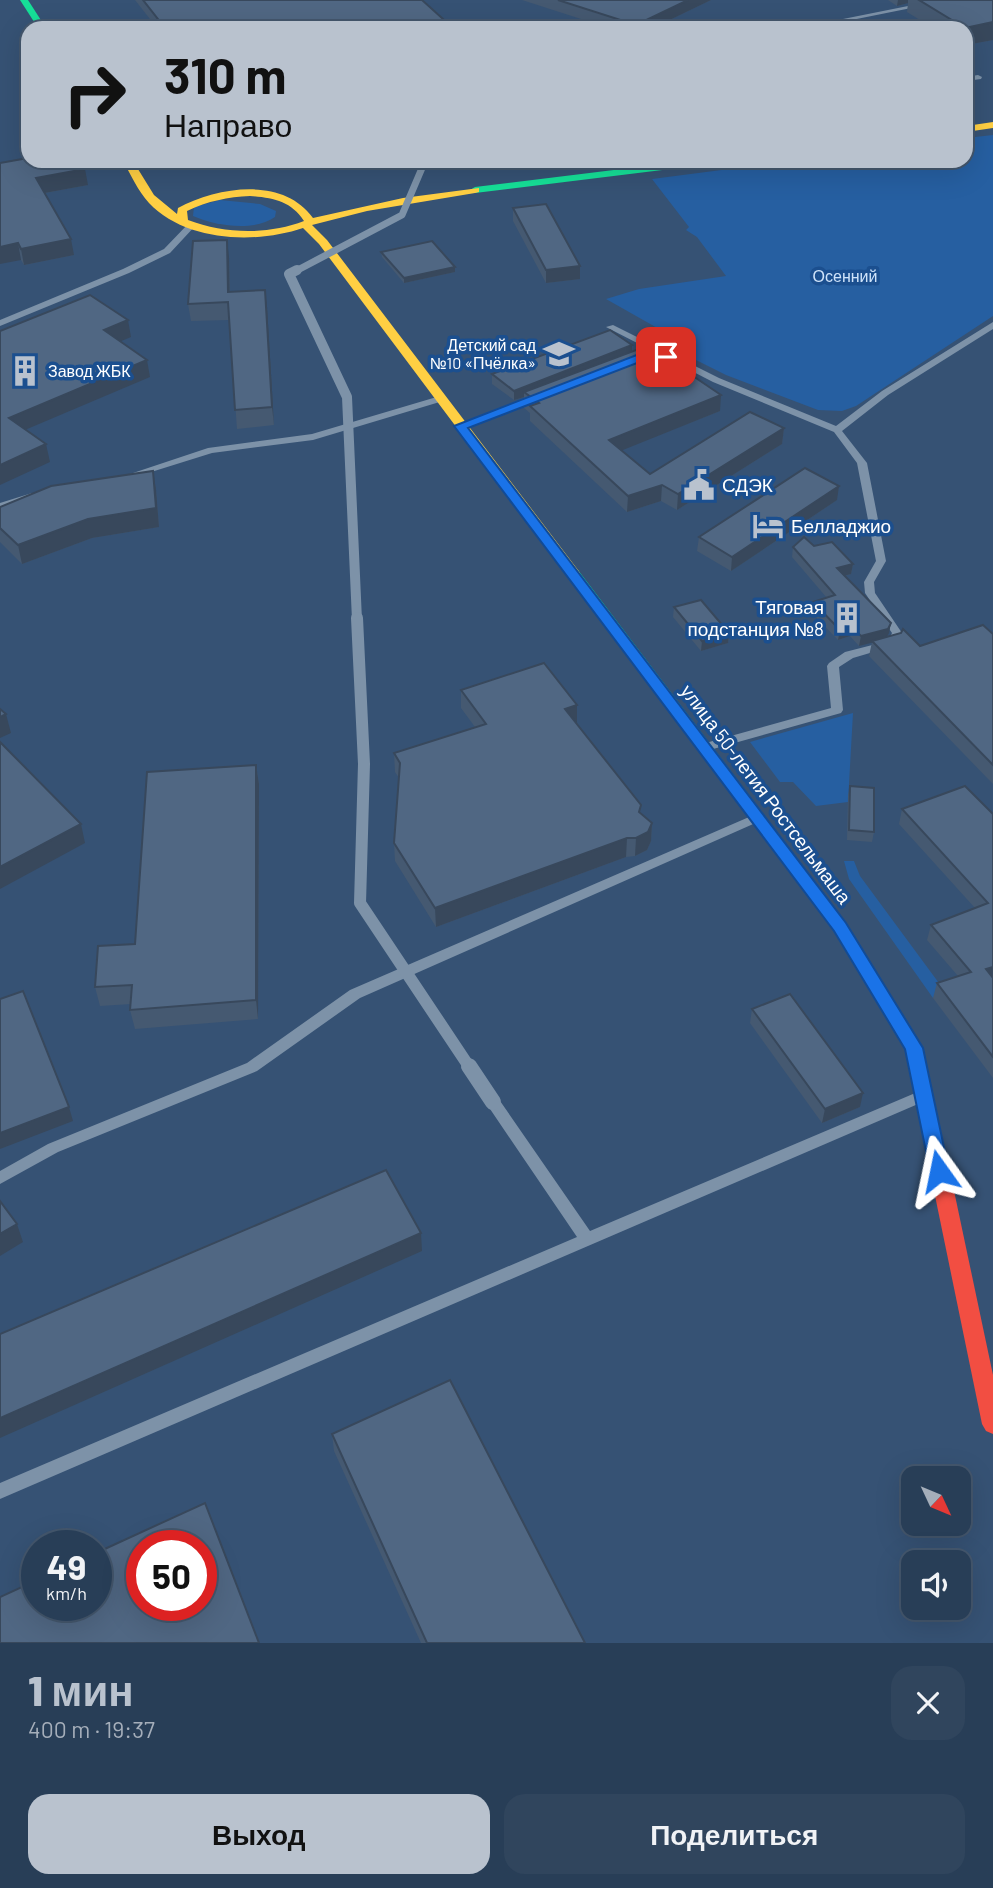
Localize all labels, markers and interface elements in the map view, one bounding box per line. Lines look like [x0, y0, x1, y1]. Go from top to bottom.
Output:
text: 310 m [164, 45, 286, 104]
icon: right [49, 49, 140, 140]
text: Направо [164, 105, 292, 143]
park label: Осенний [813, 266, 877, 285]
pin [636, 327, 696, 387]
place label: Детский сад №10 «Пчёлка» [429, 335, 537, 372]
school or university icon: Детский сад №10 «Пчёлка» [542, 337, 576, 371]
icon: arrive [647, 338, 685, 376]
building icon: Завод ЖБК [8, 354, 42, 388]
place label: Завод ЖБК [48, 361, 131, 380]
public building icon: СДЭК [682, 468, 716, 502]
place label: СДЭК [722, 473, 773, 496]
hotel icon: Белладжио [751, 509, 785, 543]
place label: Белладжио [791, 514, 891, 537]
place label: Тяговая подстанция №8 [688, 595, 824, 640]
building icon: Тяговая подстанция №8 [830, 601, 864, 635]
street label: улица 50-летия Ростсельмаша [676, 679, 857, 908]
position arrow [902, 1134, 976, 1208]
north arrow [901, 1466, 971, 1536]
map controls [901, 1466, 971, 1620]
speed limit sign: 50 [126, 1530, 217, 1621]
text: 49 [47, 1545, 86, 1587]
button: sound [901, 1550, 971, 1620]
text: km/h [46, 1582, 87, 1604]
text: 1 мин [28, 1664, 134, 1714]
button: close [891, 1666, 965, 1740]
text: 400 m · 19:37 [28, 1715, 155, 1743]
button: Выход [28, 1794, 490, 1874]
button: Поделиться [504, 1794, 965, 1874]

